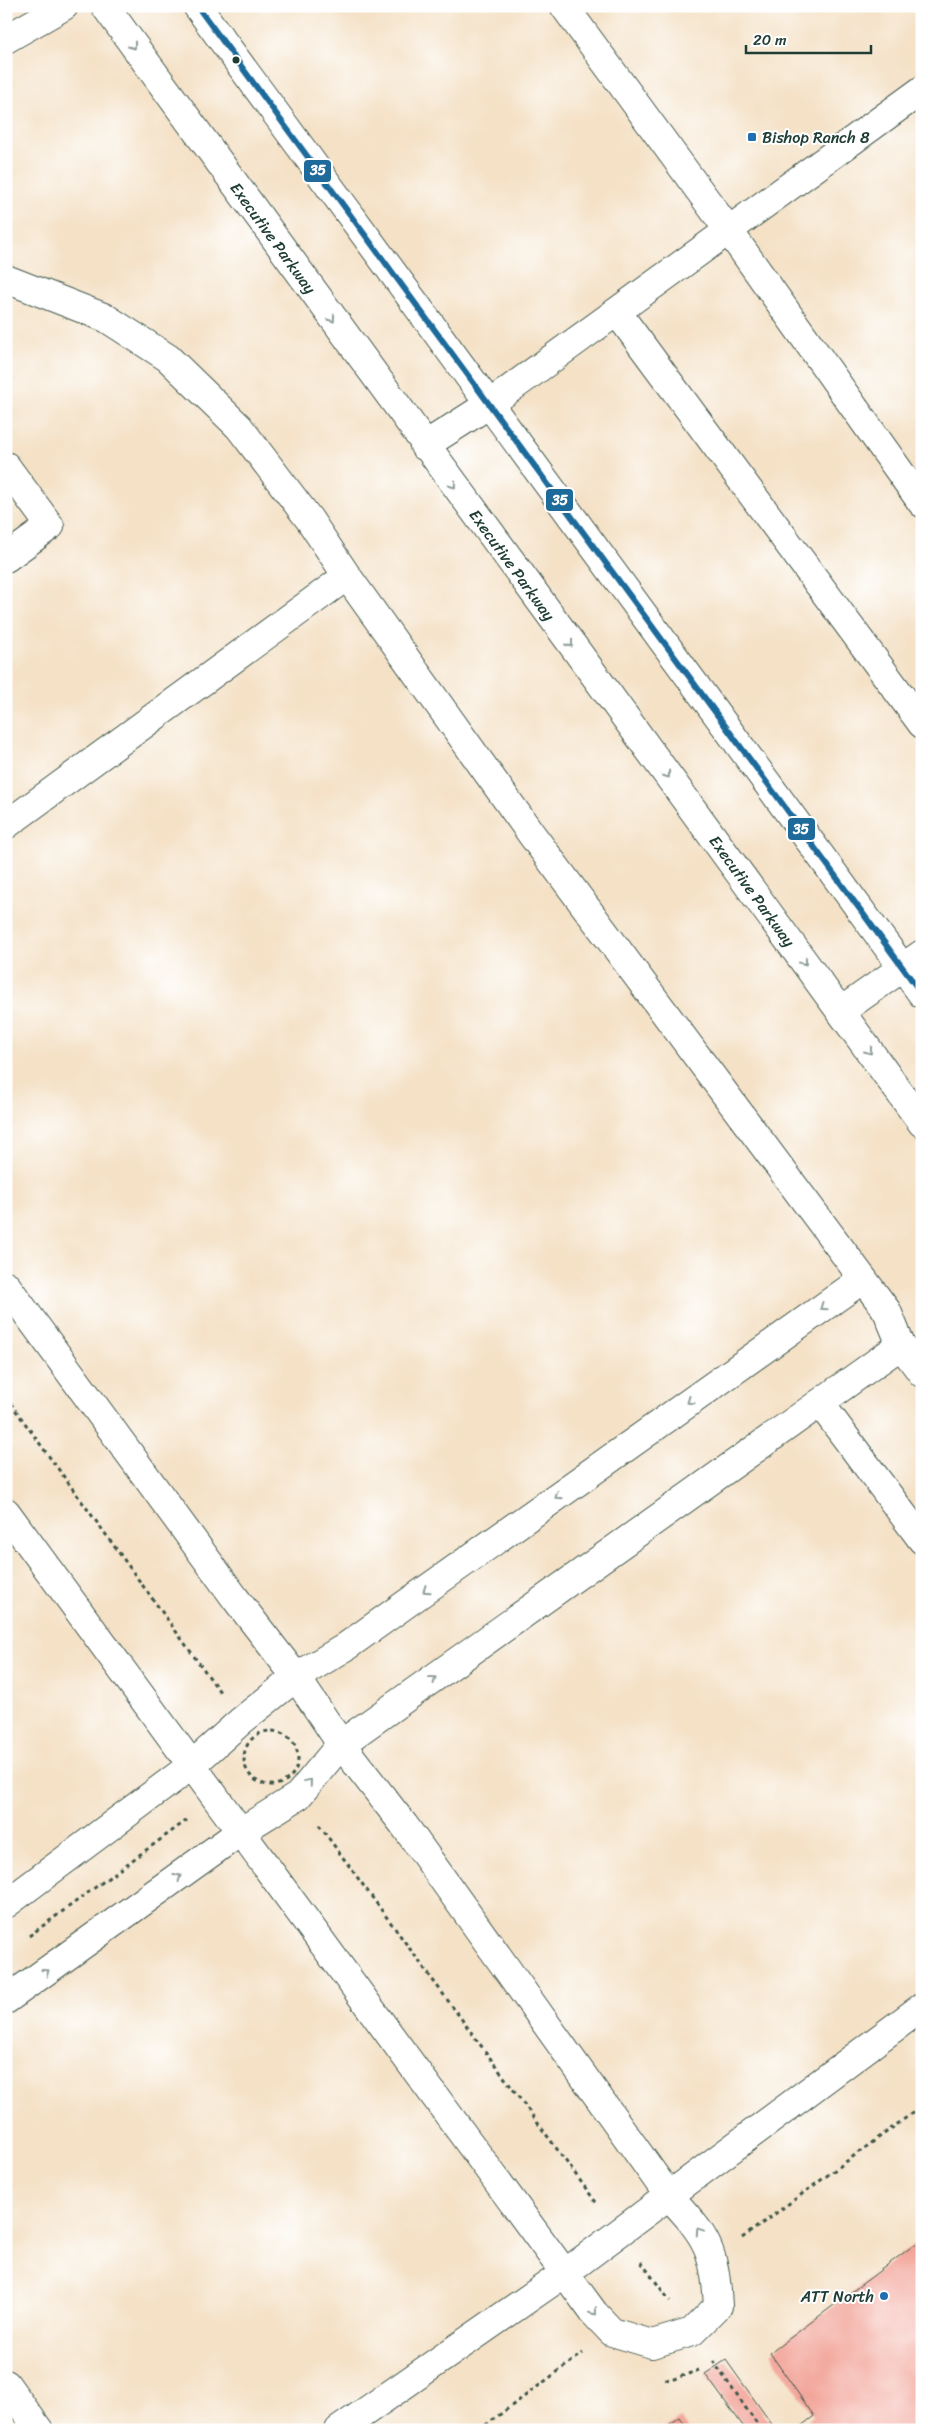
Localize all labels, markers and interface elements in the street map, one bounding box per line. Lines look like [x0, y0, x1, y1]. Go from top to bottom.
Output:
scale bar [746, 22, 870, 54]
text: 20 m [753, 27, 787, 53]
one-way arrow [128, 40, 136, 49]
unlabelled marker [231, 55, 241, 65]
place label: Bishop Ranch 8 [762, 123, 870, 152]
marker: Bishop Ranch 8 [746, 131, 758, 143]
text: 35 [309, 158, 327, 183]
line badge: 35 [303, 159, 332, 183]
street label: Executive Parkway [222, 176, 324, 301]
one-way arrow [326, 313, 335, 323]
one-way arrow [447, 479, 456, 489]
line badge: 35 [545, 488, 574, 512]
text: 35 [551, 488, 569, 513]
street label: Executive Parkway [461, 503, 563, 628]
one-way arrow [564, 638, 573, 648]
one-way arrow [661, 769, 669, 778]
line badge: 35 [787, 817, 816, 841]
text: 35 [792, 817, 810, 842]
street label: Executive Parkway [701, 829, 803, 954]
one-way arrow [799, 956, 807, 965]
one-way arrow [863, 1045, 872, 1055]
one-way arrow [819, 1301, 829, 1310]
one-way arrow [687, 1395, 696, 1404]
one-way arrow [555, 1490, 564, 1498]
one-way arrow [422, 1584, 431, 1593]
one-way arrow [427, 1676, 437, 1685]
one-way arrow [303, 1779, 312, 1788]
one-way arrow [172, 1874, 182, 1883]
one-way arrow [40, 1969, 50, 1978]
one-way arrow [696, 2227, 705, 2237]
place label: ATT North [800, 2282, 874, 2311]
marker: ATT North [878, 2290, 890, 2302]
one-way arrow [588, 2306, 596, 2315]

